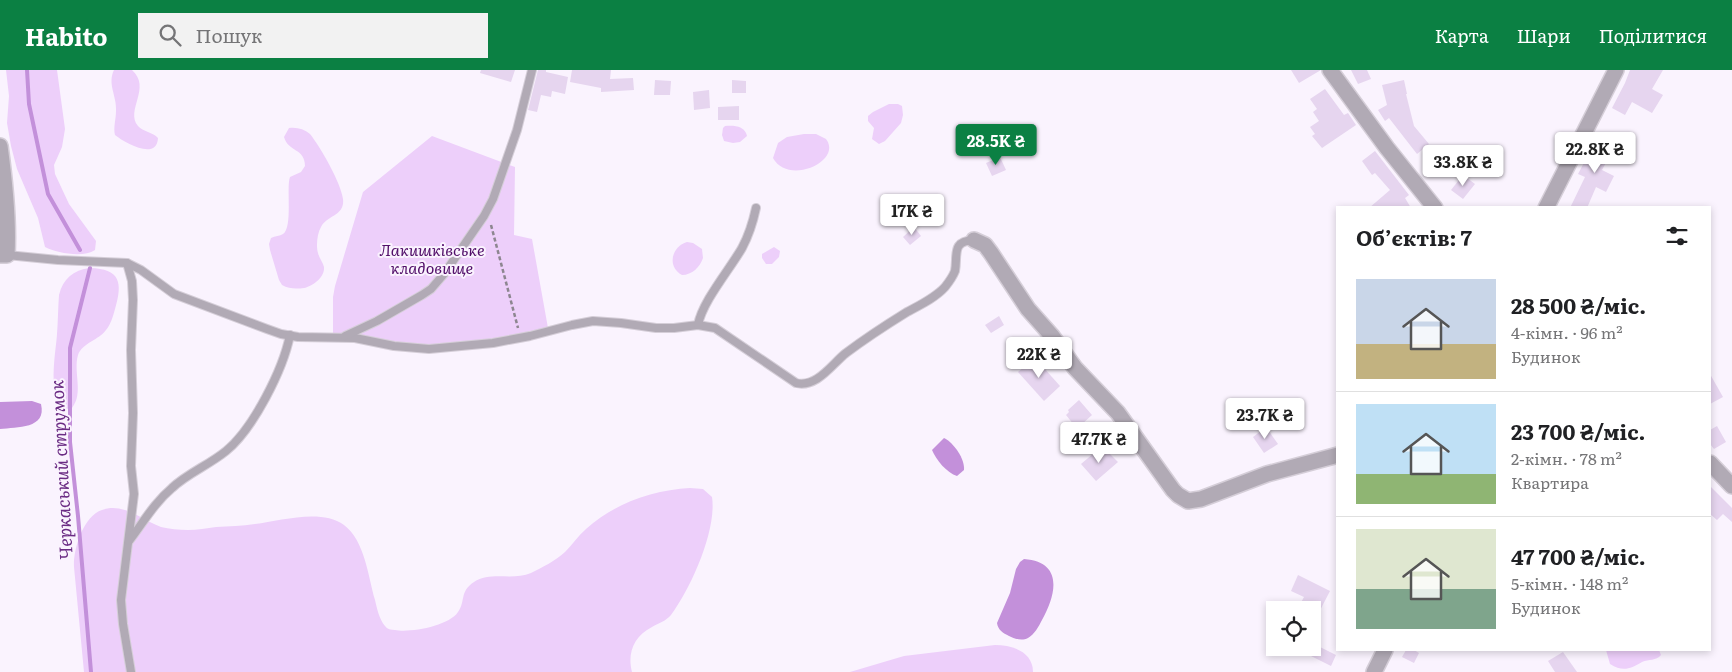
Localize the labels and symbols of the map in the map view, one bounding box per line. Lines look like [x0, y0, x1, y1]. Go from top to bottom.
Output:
pin: 28.5K ₴ [950, 124, 1042, 166]
pin: 22.8K ₴ [1549, 132, 1641, 174]
pin: 33.8K ₴ [1417, 144, 1509, 187]
pin: 17K ₴ [877, 194, 947, 236]
park label: Лакишківське кладовище [379, 237, 485, 279]
pin: 22K ₴ [1004, 336, 1074, 379]
water label: Черкаський струмок [42, 379, 79, 561]
pin: 23.7K ₴ [1219, 398, 1311, 440]
pin: 47.7K ₴ [1053, 422, 1145, 464]

